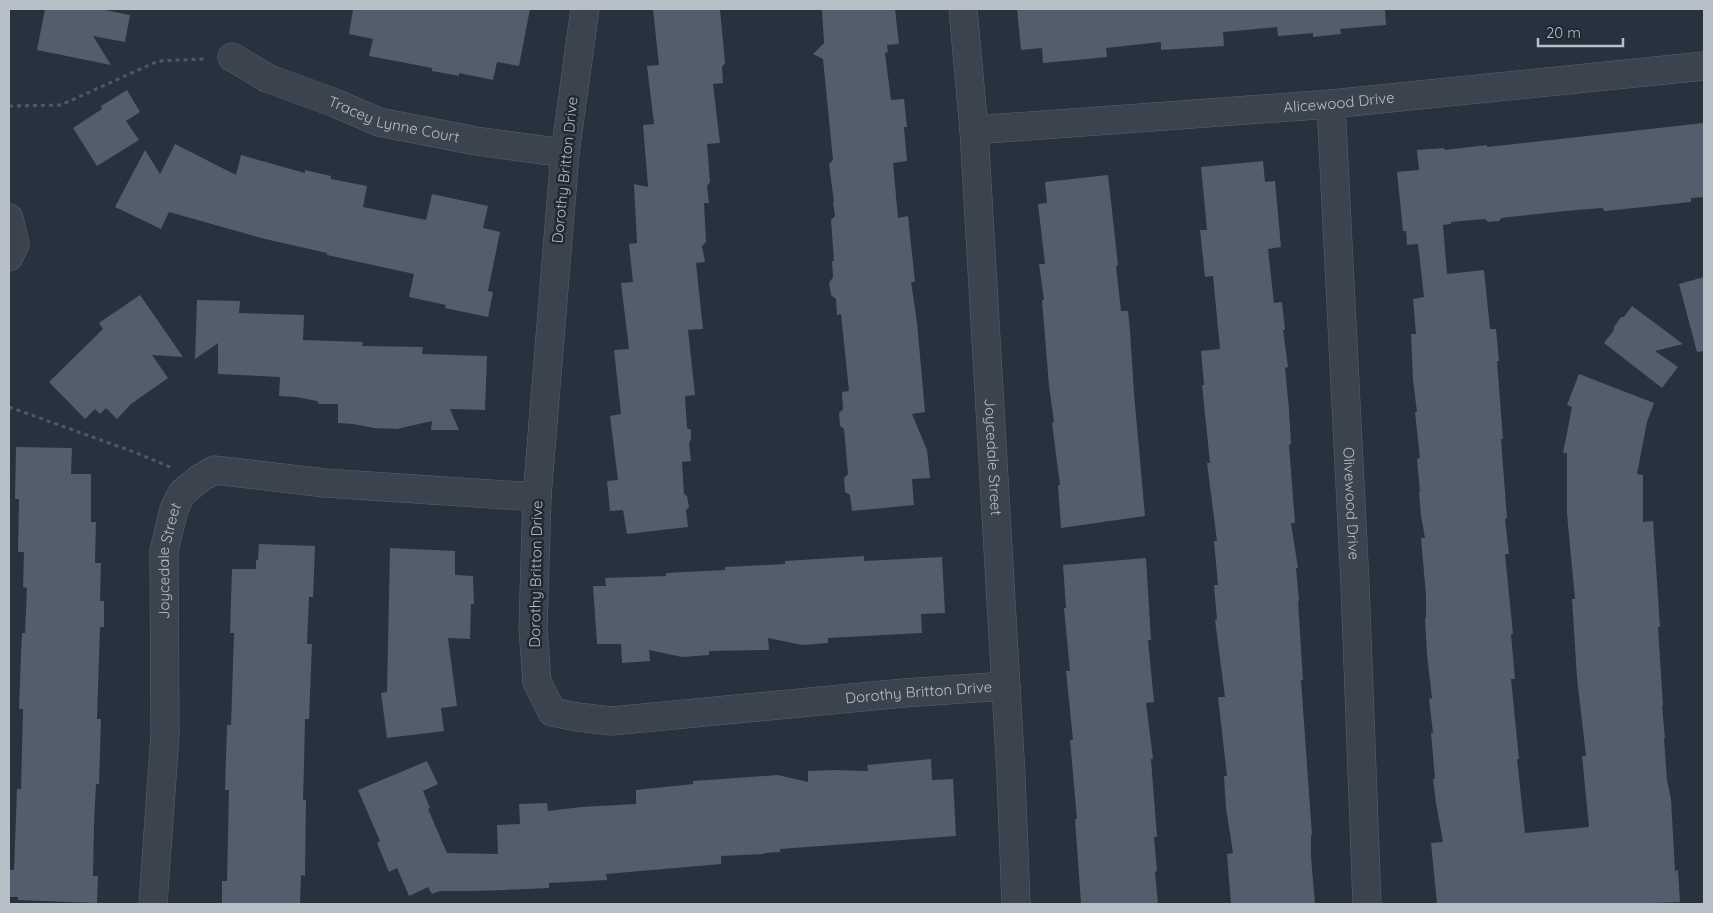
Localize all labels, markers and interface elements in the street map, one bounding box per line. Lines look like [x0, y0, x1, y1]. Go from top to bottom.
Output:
scale bar [1538, 15, 1623, 47]
text: 20 m [1546, 23, 1581, 42]
street label: Alicewood Drive [1283, 88, 1395, 116]
street label: Tracey Lynne Court [326, 91, 461, 147]
street label: Dorothy Britton Drive [547, 96, 582, 244]
street label: Joycedale Street [980, 398, 1006, 516]
street label: Olivewood Drive [1339, 446, 1364, 561]
street label: Joycedale Street [154, 499, 185, 619]
street label: Dorothy Britton Drive [525, 500, 546, 648]
street label: Dorothy Britton Drive [844, 677, 993, 708]

